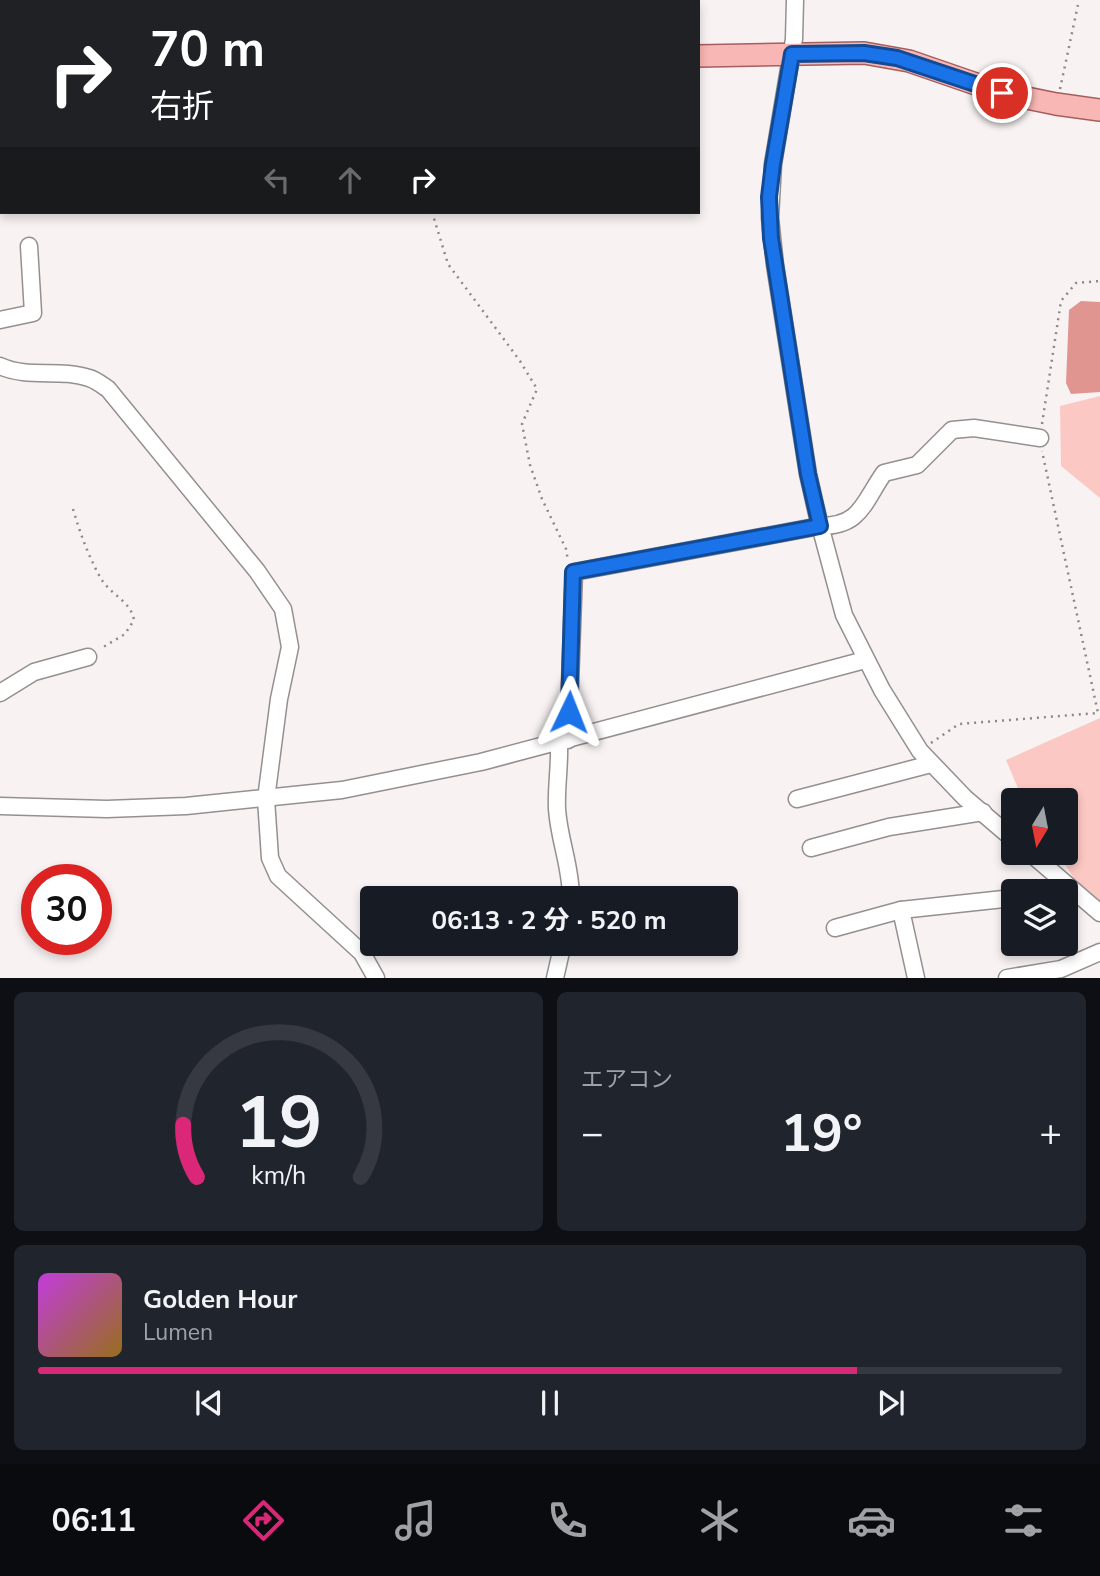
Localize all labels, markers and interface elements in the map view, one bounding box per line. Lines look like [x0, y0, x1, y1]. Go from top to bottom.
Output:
text: 70 m [150, 16, 265, 83]
icon: right [35, 28, 126, 119]
pin [972, 63, 1032, 123]
icon: arrive [983, 74, 1021, 112]
text: 右折 [150, 85, 214, 128]
icon: left [258, 161, 296, 199]
icon: ahead [331, 161, 369, 199]
icon: right [404, 161, 442, 199]
position arrow [532, 675, 606, 749]
north arrow [1001, 788, 1078, 864]
map controls [1001, 788, 1078, 956]
speed limit sign: 30 [21, 864, 112, 955]
button: layers [1001, 879, 1078, 956]
text: 06:13 · 2 分 · 520 m [431, 903, 667, 938]
text: エアコン [581, 1064, 673, 1095]
text: 19 [235, 1074, 322, 1174]
text: 19° [780, 1098, 863, 1169]
text: − [581, 1108, 604, 1159]
text: + [1039, 1108, 1062, 1159]
text: km/h [251, 1159, 306, 1193]
text: Golden Hour [143, 1282, 298, 1317]
text: Lumen [143, 1317, 213, 1348]
icon: previous [190, 1384, 228, 1422]
icon: pause [531, 1384, 569, 1422]
icon: next [872, 1384, 910, 1422]
icon: directions [239, 1496, 288, 1545]
icon: music [391, 1496, 440, 1545]
icon: phone [543, 1496, 592, 1545]
icon: climate [695, 1496, 744, 1545]
icon: car [847, 1496, 896, 1545]
icon: filters [999, 1496, 1048, 1545]
text: 06:11 [52, 1499, 136, 1542]

